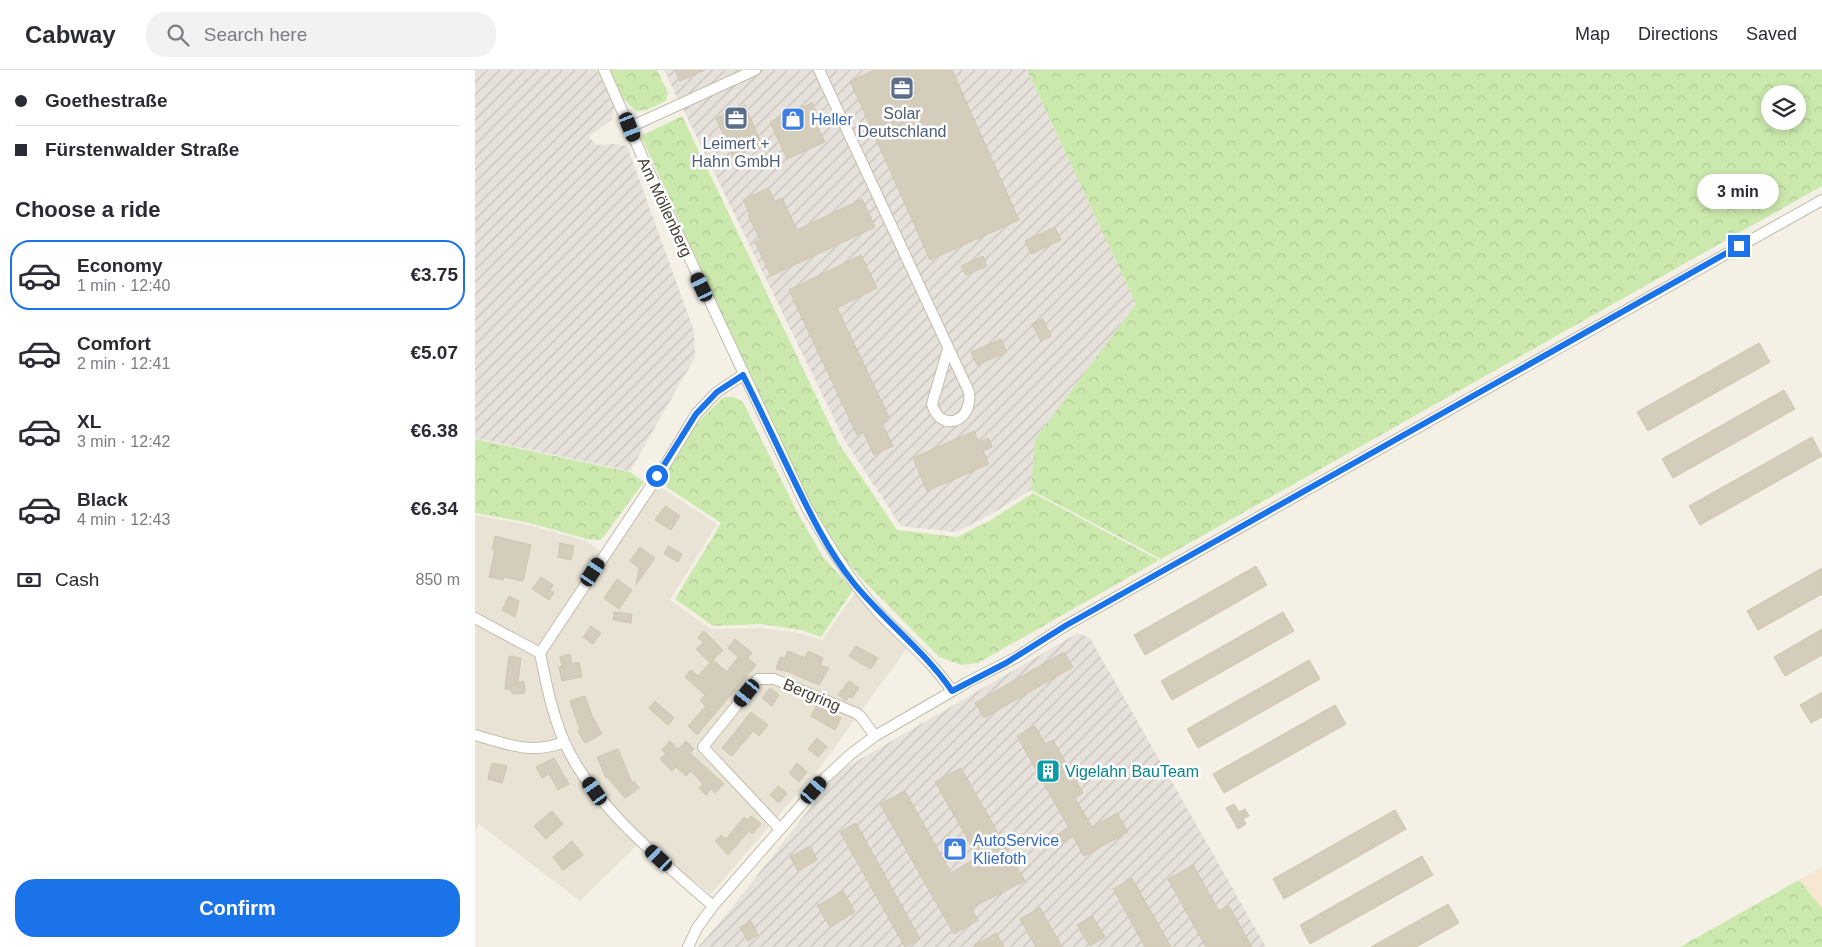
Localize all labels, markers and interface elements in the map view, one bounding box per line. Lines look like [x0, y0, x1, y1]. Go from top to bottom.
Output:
search box [146, 12, 496, 57]
text: Cabway [25, 21, 116, 48]
icon: search [164, 21, 192, 49]
text: Search here [204, 24, 307, 45]
text: Map [1575, 24, 1610, 44]
text: Directions [1638, 24, 1718, 44]
text: Saved [1746, 24, 1797, 44]
office icon: Solar Deutschland [889, 75, 915, 101]
map controls [1761, 85, 1806, 130]
button: layers [1761, 85, 1806, 130]
text: Goethestraße [45, 90, 167, 111]
office icon: Leimert + Hahn GmbH [723, 105, 749, 131]
place label: Solar Deutschland [858, 105, 946, 140]
shop icon: Heller [780, 106, 806, 132]
car [617, 110, 642, 144]
place label: Heller [811, 111, 853, 128]
place label: Leimert + Hahn GmbH [692, 135, 780, 170]
text: Fürstenwalder Straße [45, 139, 239, 160]
street label: Am Möllenberg [635, 155, 695, 259]
callout: 3 min [1698, 174, 1780, 208]
text: 3 min [1717, 183, 1759, 200]
text: Choose a ride [15, 197, 160, 222]
route end [1728, 235, 1750, 257]
icon: car [17, 253, 62, 298]
text: Economy [77, 255, 163, 276]
text: €3.75 [410, 264, 458, 285]
car [688, 270, 715, 304]
text: 1 min · 12:40 [77, 277, 170, 294]
icon: car [17, 331, 62, 376]
text: Comfort [77, 333, 151, 354]
text: €5.07 [410, 342, 458, 363]
text: 2 min · 12:41 [77, 355, 170, 372]
icon: car [17, 409, 62, 454]
text: XL [77, 411, 101, 432]
text: €6.38 [410, 420, 458, 441]
text: 3 min · 12:42 [77, 433, 170, 450]
route start [646, 465, 668, 487]
icon: car [17, 487, 62, 532]
text: Black [77, 489, 128, 510]
text: €6.34 [410, 498, 458, 519]
text: 4 min · 12:43 [77, 511, 170, 528]
car [578, 555, 607, 589]
icon: cash [15, 566, 43, 594]
text: Cash [55, 569, 99, 590]
text: 850 m [416, 571, 460, 588]
street label: Bergring [781, 675, 843, 715]
car [731, 677, 762, 709]
building icon: Vigelahn BauTeam [1035, 758, 1061, 784]
place label: Vigelahn BauTeam [1065, 763, 1199, 780]
car [580, 774, 609, 808]
car [798, 774, 829, 806]
place label: AutoService Kliefoth [973, 832, 1059, 867]
shop icon: AutoService Kliefoth [942, 836, 968, 862]
car [642, 842, 675, 874]
button: Confirm [15, 879, 460, 937]

